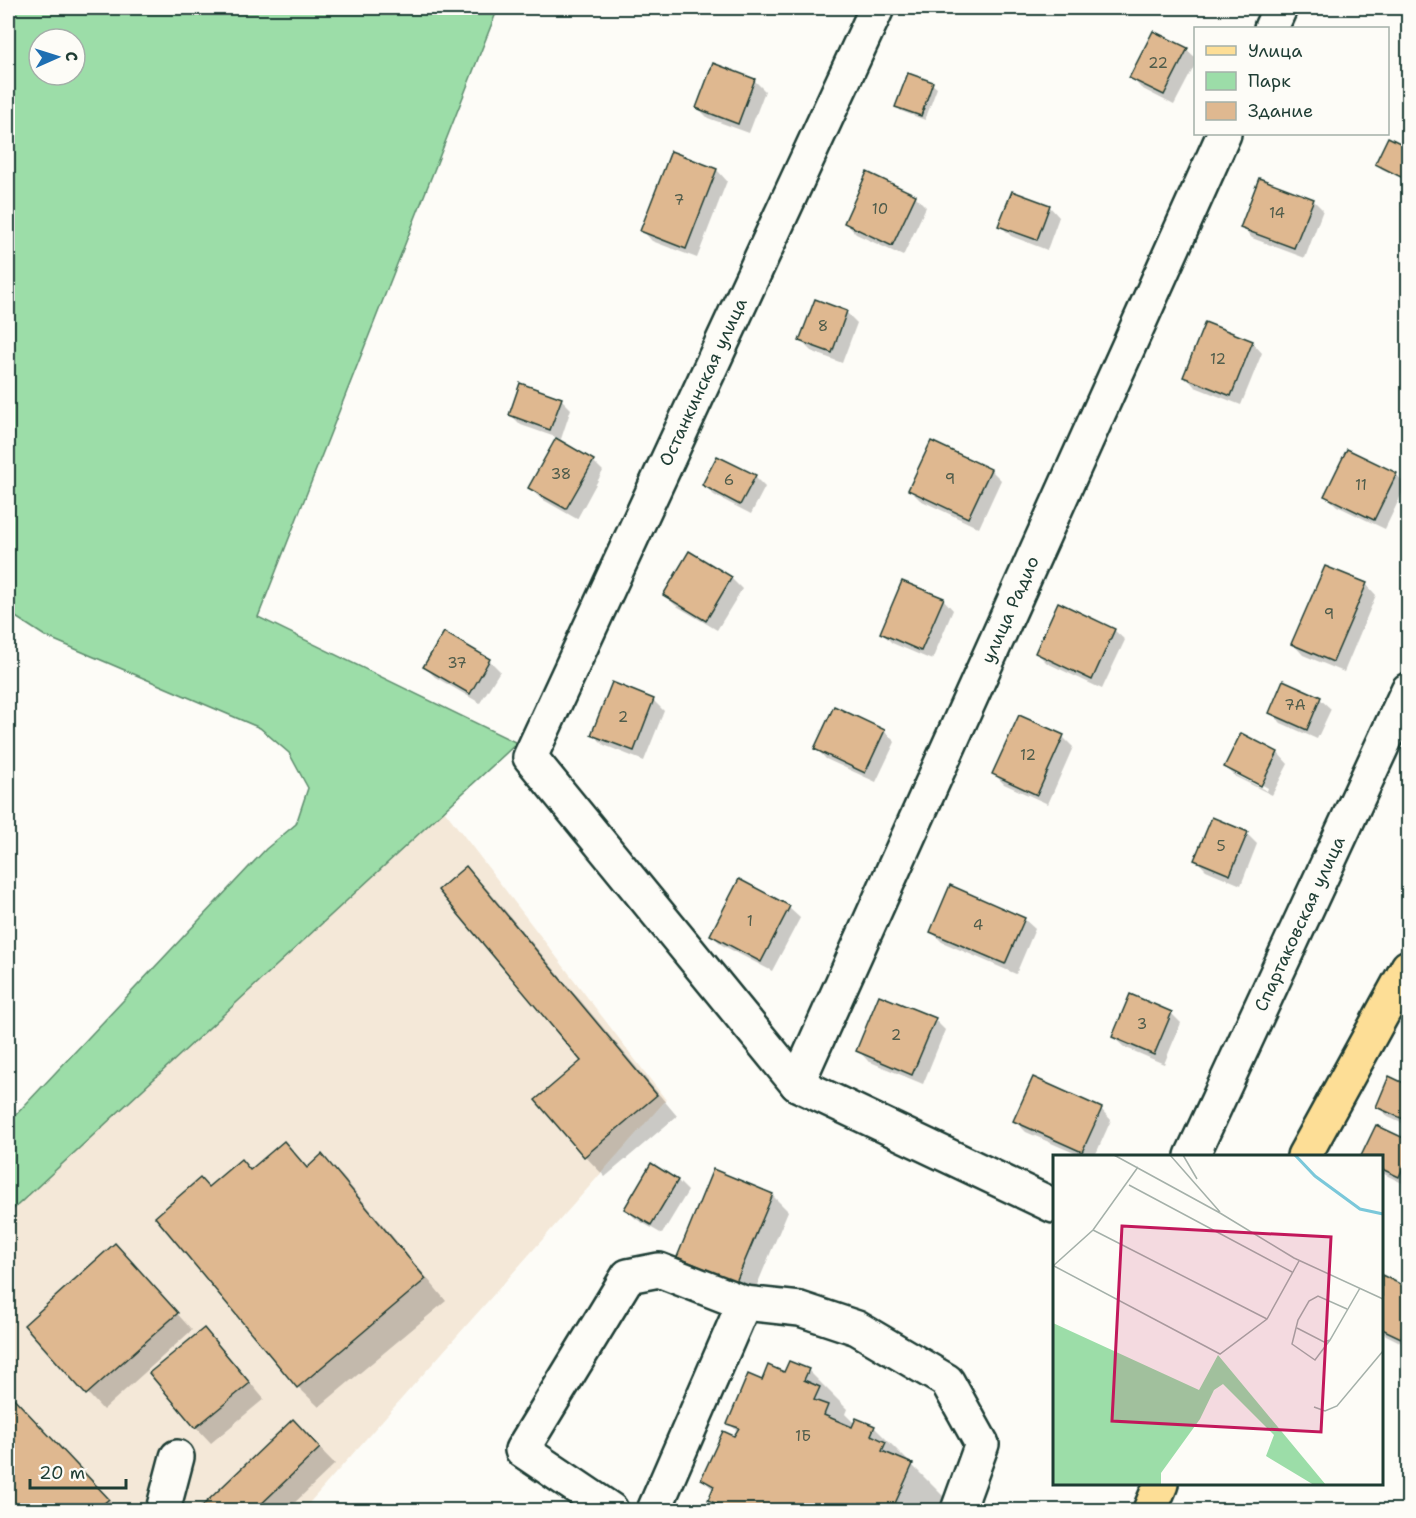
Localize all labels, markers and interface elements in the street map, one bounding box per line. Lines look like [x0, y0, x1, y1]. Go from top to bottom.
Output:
north arrow [27, 27, 87, 87]
legend [1194, 27, 1389, 135]
text: Улица [1248, 39, 1302, 63]
text: С [61, 51, 82, 62]
house number: 22 [1148, 53, 1168, 73]
text: Парк [1248, 69, 1291, 93]
text: Здание [1248, 99, 1313, 123]
house number: 7 [674, 190, 684, 210]
house number: 10 [872, 199, 888, 219]
house number: 14 [1269, 203, 1285, 223]
street label: Останкинская улица [653, 294, 753, 470]
house number: 8 [818, 316, 828, 336]
house number: 12 [1210, 349, 1226, 369]
house number: 38 [551, 464, 571, 484]
house number: 9 [945, 469, 955, 489]
house number: 6 [724, 470, 734, 490]
house number: 11 [1355, 475, 1367, 495]
street label: улица Радио [976, 552, 1045, 667]
house number: 9 [1324, 604, 1334, 624]
house number: 37 [447, 653, 467, 673]
house number: 7А [1284, 695, 1306, 715]
house number: 2 [618, 707, 628, 727]
house number: 12 [1020, 745, 1036, 765]
street label: Спартаковская улица [1249, 832, 1351, 1015]
house number: 5 [1216, 836, 1226, 856]
house number: 1 [747, 911, 753, 931]
house number: 4 [973, 915, 983, 935]
house number: 3 [1137, 1014, 1147, 1034]
house number: 2 [891, 1025, 901, 1045]
inset map [1053, 1155, 1383, 1485]
house number: 1Б [795, 1426, 811, 1446]
scale bar [30, 1452, 126, 1490]
text: 20 m [39, 1461, 85, 1485]

